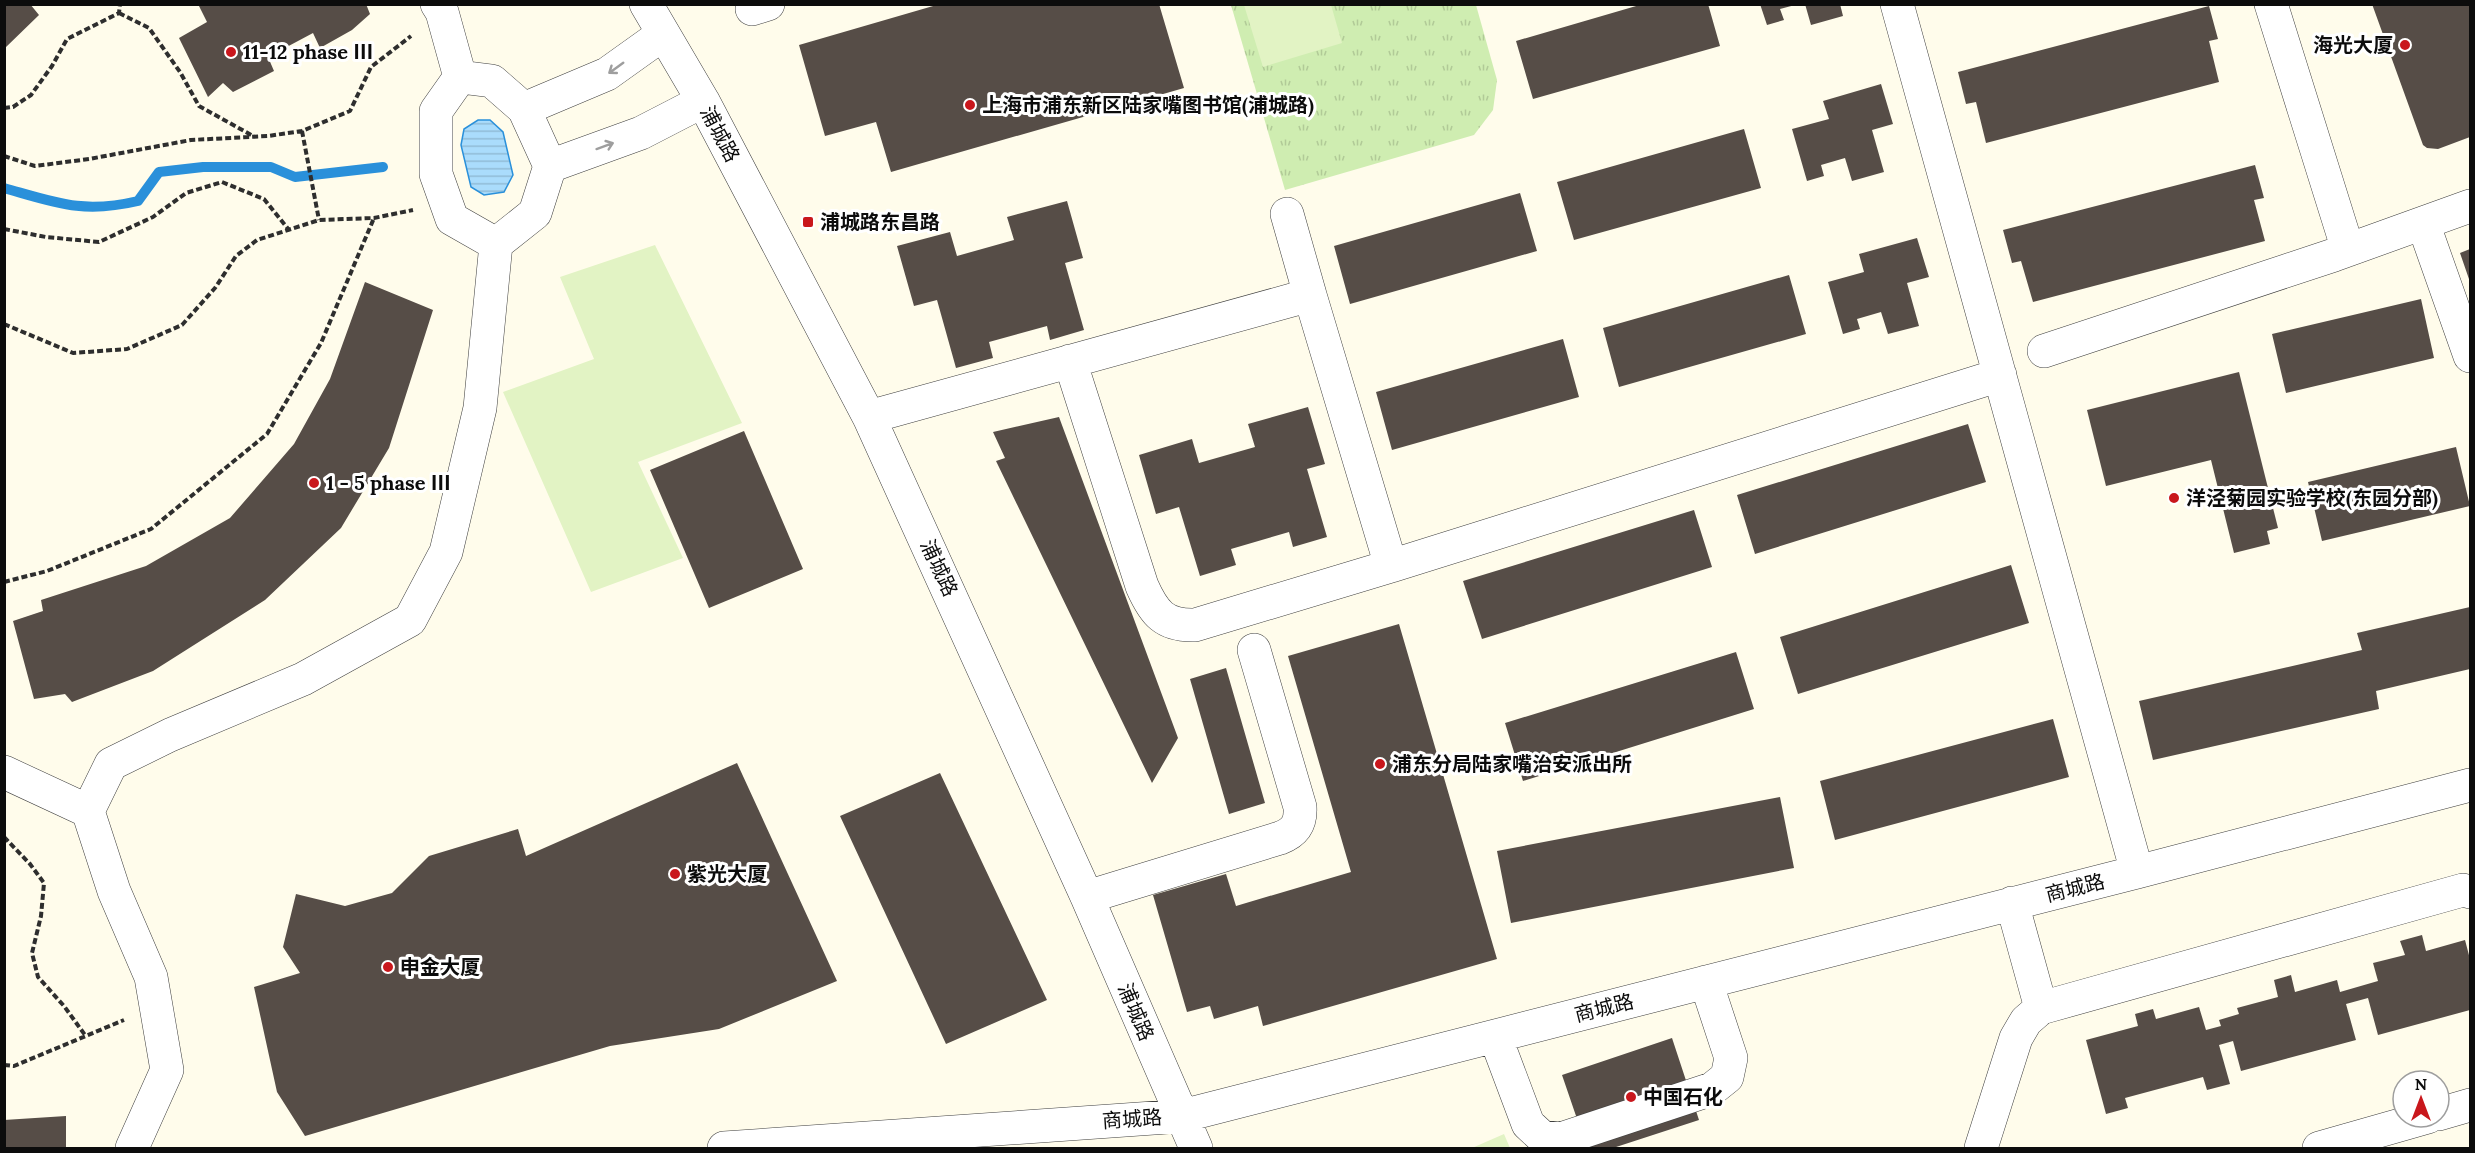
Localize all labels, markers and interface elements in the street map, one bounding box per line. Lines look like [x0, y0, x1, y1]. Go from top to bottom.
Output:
place label: 海光大厦 [2313, 32, 2393, 57]
marker: 海光大厦 [2398, 38, 2412, 52]
place label: 11-12 phase Ⅲ [243, 39, 373, 64]
marker: 11-12 phase Ⅲ [224, 45, 238, 59]
one-way arrow [608, 62, 624, 74]
place label: 上海市浦东新区陆家嘴图书馆(浦城路) [982, 92, 1314, 118]
marker: 上海市浦东新区陆家嘴图书馆(浦城路) [963, 98, 977, 112]
street label: 浦城路 [695, 101, 746, 166]
one-way arrow [595, 140, 614, 151]
place label: 浦城路东昌路 [820, 209, 940, 234]
marker: 浦城路东昌路 [801, 215, 815, 229]
place label: 1 - 5 phase Ⅲ [326, 470, 451, 495]
marker: 1 - 5 phase Ⅲ [307, 476, 321, 490]
place label: 洋泾菊园实验学校(东园分部) [2186, 485, 2438, 511]
marker: 洋泾菊园实验学校(东园分部) [2167, 491, 2181, 505]
street label: 浦城路 [915, 535, 963, 600]
place label: 浦东分局陆家嘴治安派出所 [1392, 751, 1632, 776]
marker: 浦东分局陆家嘴治安派出所 [1373, 757, 1387, 771]
place label: 紫光大厦 [687, 861, 767, 886]
marker: 紫光大厦 [668, 867, 682, 881]
street label: 商城路 [2043, 868, 2107, 907]
place label: 申金大厦 [400, 954, 480, 979]
marker: 申金大厦 [381, 960, 395, 974]
street label: 浦城路 [1113, 979, 1160, 1044]
street label: 商城路 [1572, 988, 1636, 1027]
north arrow [2391, 1069, 2451, 1129]
text: N [2415, 1074, 2427, 1094]
place label: 中国石化 [1643, 1084, 1723, 1109]
marker: 中国石化 [1624, 1090, 1638, 1104]
street label: 商城路 [1101, 1104, 1163, 1133]

